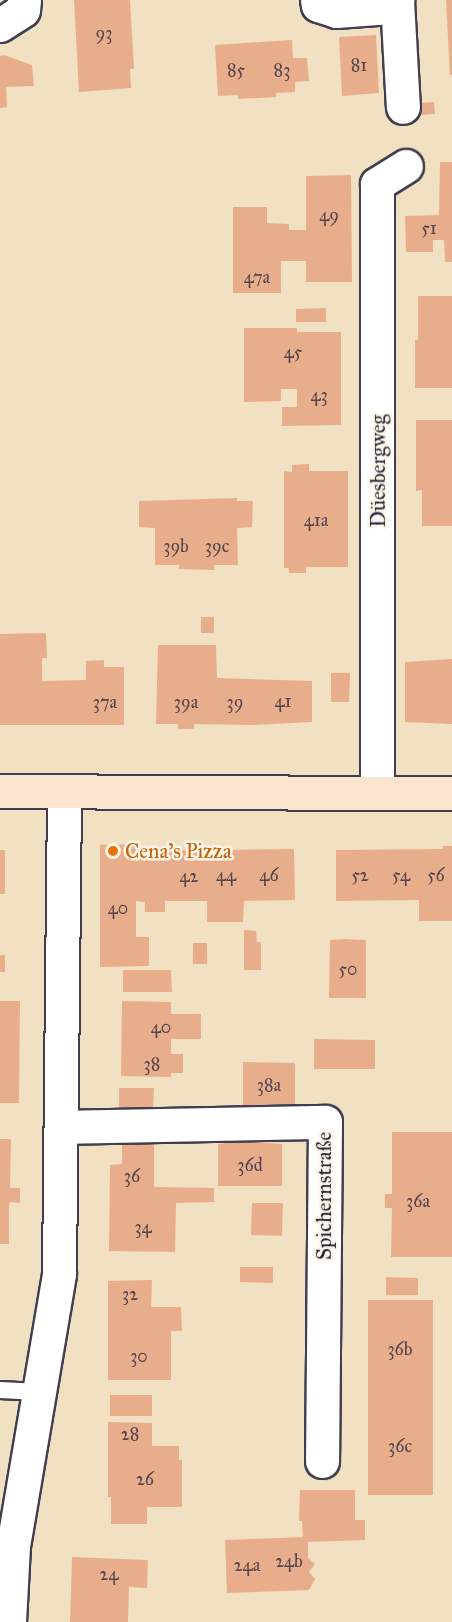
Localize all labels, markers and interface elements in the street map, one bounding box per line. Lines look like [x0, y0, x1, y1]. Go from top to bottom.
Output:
house number: 93 [96, 22, 112, 44]
house number: 81 [351, 54, 367, 76]
house number: 85 [227, 59, 245, 81]
house number: 83 [274, 59, 290, 81]
house number: 49 [319, 204, 339, 226]
house number: 51 [421, 217, 437, 239]
house number: 47a [244, 266, 270, 288]
house number: 45 [284, 341, 302, 363]
house number: 43 [310, 384, 328, 406]
street label: Düesbergweg [365, 414, 391, 528]
house number: 41a [304, 509, 328, 531]
house number: 39b [163, 535, 189, 557]
house number: 39c [205, 535, 229, 557]
house number: 41 [274, 690, 292, 712]
house number: 37a [93, 691, 117, 713]
house number: 39a [174, 691, 198, 713]
house number: 39 [227, 691, 243, 713]
place label: Cena’s Pizza [125, 838, 232, 864]
marker: Cena’s Pizza [106, 844, 120, 858]
house number: 44 [216, 864, 236, 886]
house number: 46 [259, 864, 279, 886]
house number: 52 [351, 864, 369, 886]
house number: 54 [392, 864, 410, 886]
house number: 56 [427, 864, 445, 886]
house number: 42 [180, 865, 198, 887]
house number: 40 [108, 897, 128, 919]
house number: 50 [339, 958, 357, 980]
house number: 40 [151, 1016, 171, 1038]
house number: 38 [144, 1053, 160, 1075]
house number: 38a [257, 1074, 281, 1096]
street label: Spichernstraße [311, 1132, 337, 1260]
house number: 36d [237, 1154, 263, 1176]
house number: 36 [124, 1165, 140, 1187]
house number: 36a [406, 1190, 430, 1212]
house number: 34 [134, 1216, 152, 1238]
house number: 32 [122, 1283, 138, 1305]
house number: 36b [387, 1338, 413, 1360]
house number: 30 [130, 1345, 148, 1367]
house number: 28 [121, 1423, 139, 1445]
house number: 36c [388, 1435, 412, 1457]
house number: 26 [136, 1468, 154, 1490]
house number: 24b [275, 1550, 303, 1572]
house number: 24a [234, 1554, 260, 1576]
house number: 24 [100, 1563, 118, 1585]

